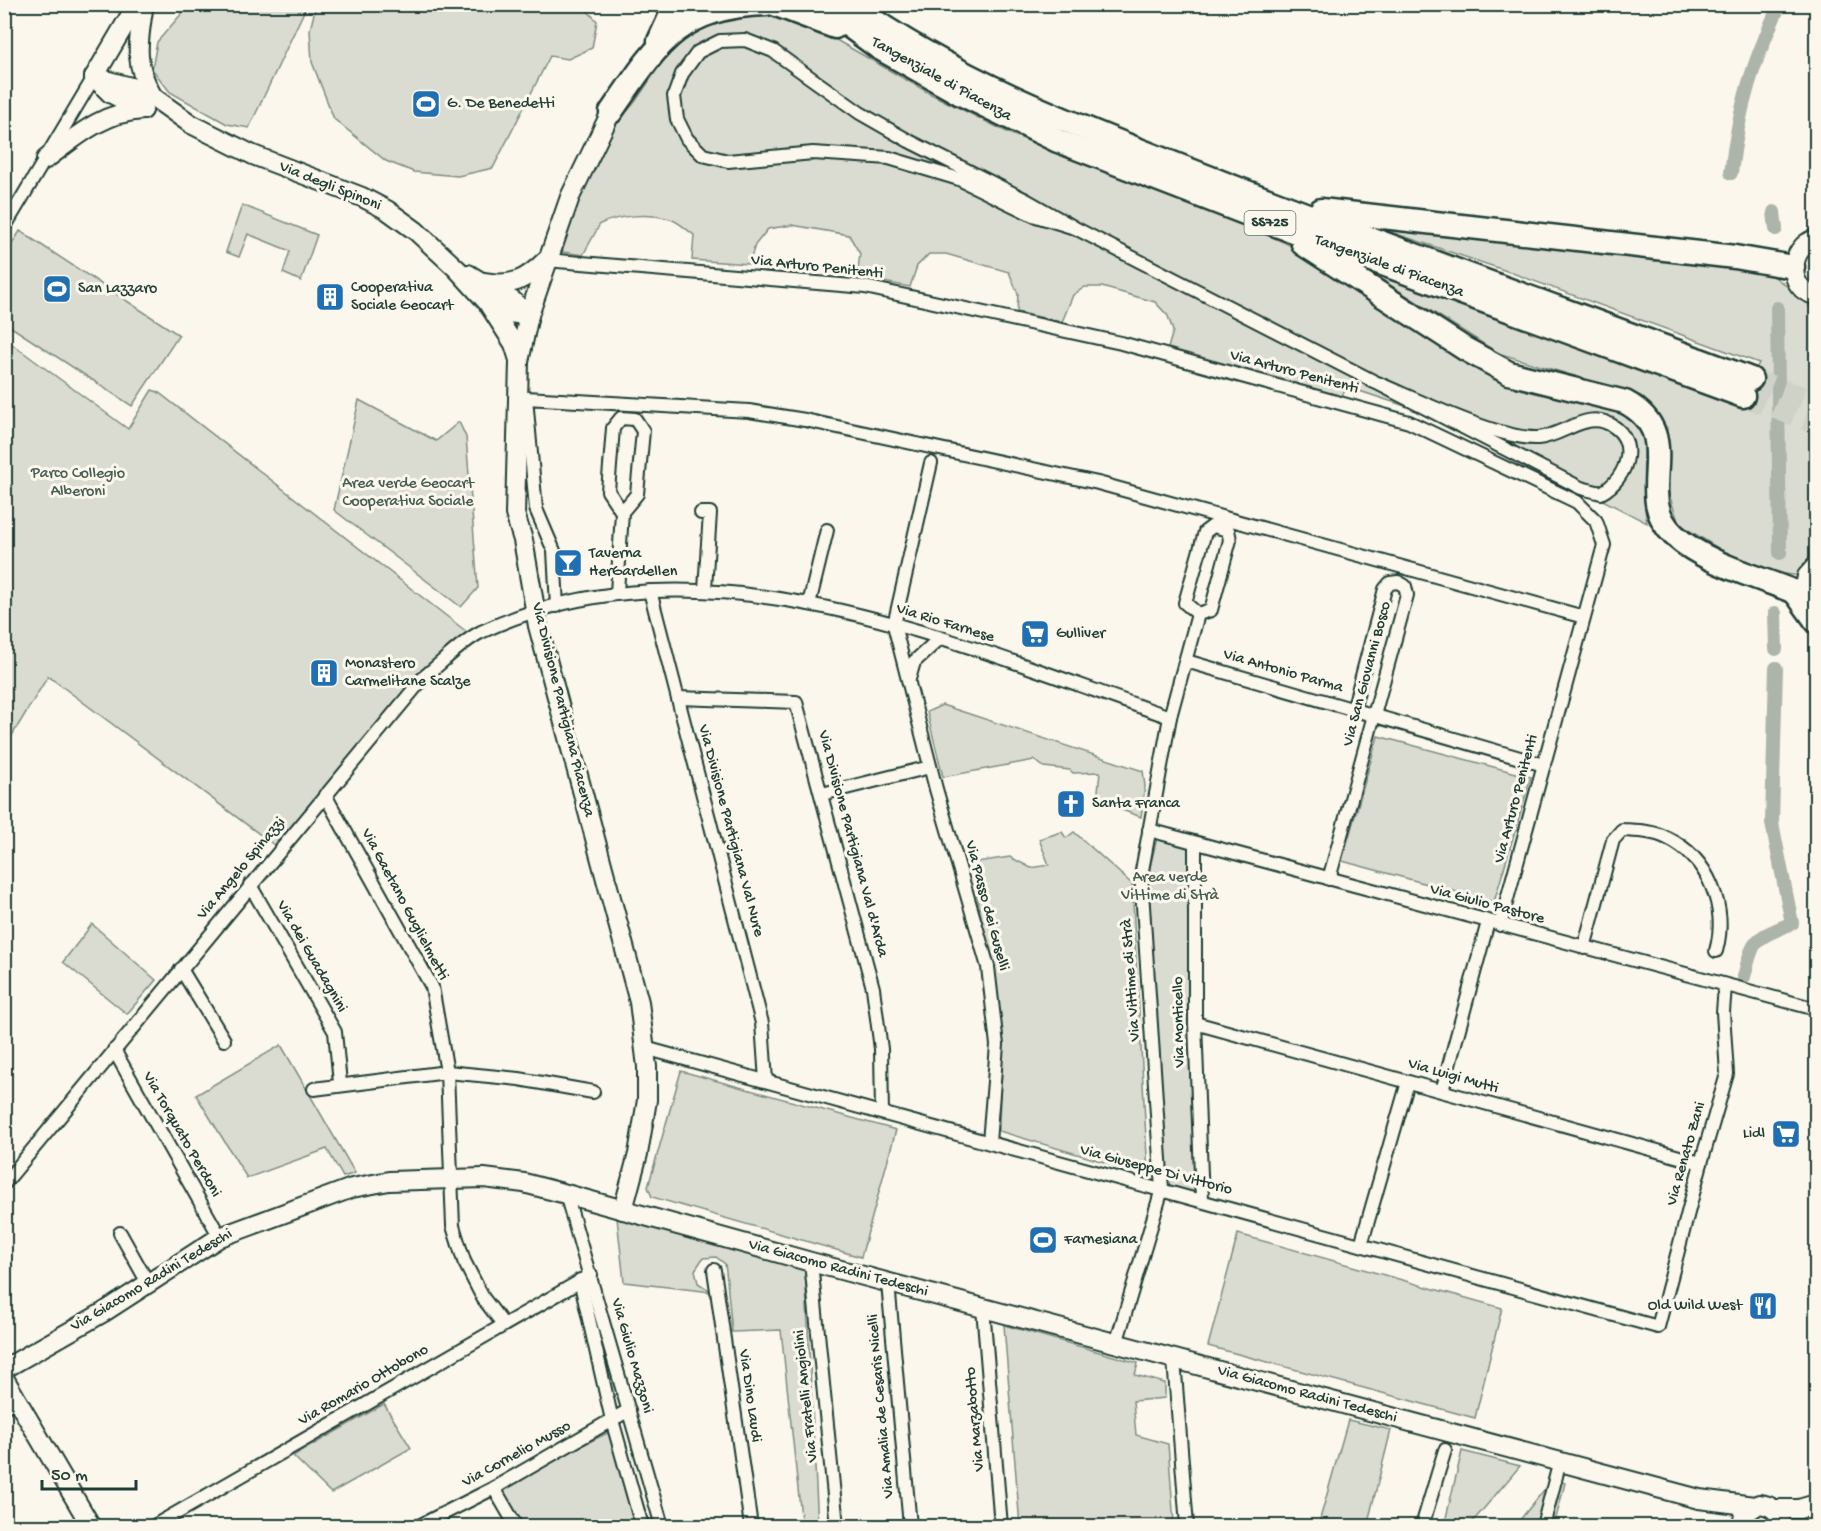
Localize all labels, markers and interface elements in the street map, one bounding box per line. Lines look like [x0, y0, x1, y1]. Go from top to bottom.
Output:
street label: Tangenziale di Piacenza [867, 33, 1016, 127]
sports icon: G. De Benedetti [410, 88, 442, 120]
place label: G. De Benedetti [447, 95, 555, 114]
street label: Via degli Spinoni [275, 158, 384, 216]
road number: SS725 [1244, 211, 1296, 235]
street label: Tangenziale di Piacenza [1311, 231, 1467, 303]
street label: Via Arturo Penitenti [749, 252, 884, 284]
sports icon: San Lazzaro [41, 273, 73, 305]
place label: Cooperativa Sociale Geocart [351, 279, 455, 316]
place label: San Lazzaro [78, 280, 157, 299]
building icon: Cooperativa Sociale Geocart [314, 281, 346, 313]
street label: Via Arturo Penitenti [1227, 346, 1360, 399]
park label: Parco Collegio Alberoni [30, 465, 125, 502]
park label: Area verde Geocart Cooperativa Sociale [342, 475, 475, 512]
place label: Taverna HerGardellen [588, 545, 678, 582]
bar icon: Taverna HerGardellen [552, 547, 584, 579]
street label: Via Divisione Partigiana Piacenza [526, 600, 598, 820]
street label: Via Rio Farnese [893, 600, 997, 648]
street label: Via San Giovanni Bosco [1339, 600, 1396, 749]
supermarket icon: Gulliver [1019, 618, 1051, 650]
place label: Gulliver [1056, 625, 1106, 644]
street label: Via Antonio Parma [1220, 646, 1346, 698]
place label: Monastero Carmelitane Scalze [345, 655, 471, 692]
building icon: Monastero Carmelitane Scalze [308, 657, 340, 689]
street label: Via Divisione Partigiana Val Nure [692, 722, 768, 940]
street label: Via Divisione Partigiana Val d'Arda [812, 728, 892, 960]
street label: Via Arturo Penitenti [1490, 733, 1543, 866]
church icon: Santa Franca [1055, 788, 1087, 820]
place label: Santa Franca [1092, 795, 1181, 814]
street label: Via Angelo Spinazzi [193, 814, 290, 925]
street label: Via Gaetano Guglielmetti [355, 825, 452, 984]
street label: Via Passo dei Guselli [959, 838, 1012, 973]
park label: Area verde Vittime di Strà [1120, 869, 1220, 906]
street label: Via Giulio Pastore [1427, 880, 1547, 930]
street label: Via dei Guadagnini [271, 897, 351, 1016]
street label: Via Vittime di Strà [1118, 917, 1146, 1043]
street label: Via Monticello [1170, 976, 1190, 1069]
street label: Via Luigi Mutti [1405, 1055, 1500, 1099]
street label: Via Torquato Perdoni [137, 1068, 225, 1201]
street label: Via Renato Zani [1663, 1100, 1711, 1209]
supermarket icon: Lidl [1770, 1118, 1802, 1150]
place label: Lidl [1743, 1125, 1765, 1144]
street label: Via Giuseppe Di Vittorio [1077, 1141, 1234, 1200]
sports icon: Farnesiana [1027, 1224, 1059, 1256]
street label: Via Giacomo Radini Tedeschi [67, 1225, 236, 1337]
place label: Farnesiana [1063, 1231, 1138, 1250]
street label: Via Giacomo Radini Tedeschi [745, 1236, 930, 1302]
restaurant icon: Old Wild West [1747, 1290, 1779, 1322]
street label: Via Giulio Mazzoni [605, 1295, 656, 1416]
place label: Old Wild West [1648, 1297, 1743, 1316]
street label: Via Amalia de Cesaris Nicelli [864, 1313, 900, 1500]
street label: Via Fratelli Angiolini [791, 1329, 823, 1464]
street label: Via Romario Ottobono [295, 1341, 432, 1431]
street label: Via Dino Laudi [733, 1347, 765, 1444]
street label: Via Giacomo Radini Tedeschi [1214, 1362, 1399, 1428]
street label: Via Marzabotto [962, 1366, 990, 1473]
street label: Via Cornelio Musso [458, 1417, 575, 1493]
scale bar [42, 1453, 136, 1491]
text: 50 m [51, 1466, 88, 1487]

